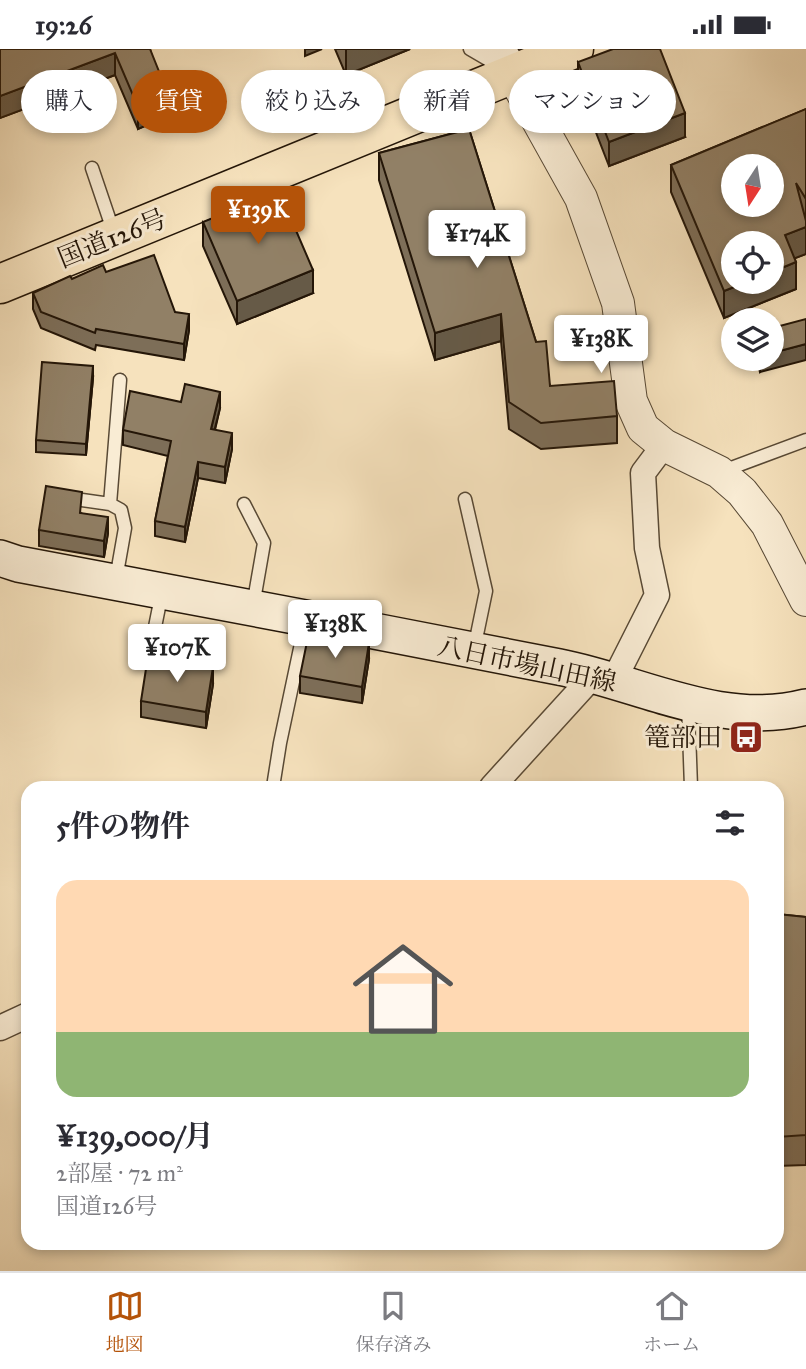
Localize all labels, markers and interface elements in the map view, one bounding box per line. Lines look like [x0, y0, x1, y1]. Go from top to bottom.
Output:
text: 19:26 [35, 9, 92, 41]
chip: 購入 [21, 70, 117, 133]
chip: 賃貸 [131, 70, 227, 133]
chip: 絞り込み [241, 70, 385, 133]
chip: 新着 [399, 70, 495, 133]
chip: マンション [509, 70, 676, 133]
north arrow [721, 154, 784, 217]
map controls [721, 154, 784, 371]
pin: ¥139K [209, 187, 307, 246]
text: ¥139K [227, 195, 289, 223]
street label: 国道126号 [53, 202, 171, 274]
pin: ¥174K [428, 211, 526, 270]
text: ¥174K [444, 219, 510, 247]
button: locate [721, 231, 784, 294]
button: layers [721, 308, 784, 371]
pin: ¥138K [552, 315, 650, 375]
text: ¥138K [570, 324, 632, 352]
pin: ¥138K [286, 601, 384, 660]
text: ¥138K [304, 609, 366, 637]
pin: ¥107K [128, 625, 226, 684]
street label: 八日市場山田線 [435, 629, 619, 699]
text: ¥107K [144, 633, 210, 661]
bus stop icon: 篭部田 [727, 718, 765, 756]
place label: 篭部田 [644, 721, 722, 753]
icon: filters [711, 804, 749, 842]
text: 5件の物件 [56, 808, 190, 844]
icon: home [340, 926, 466, 1052]
text: ¥139,000/月 [56, 1118, 214, 1154]
text: 2部屋 · 72 m² [56, 1159, 183, 1187]
text: 国道126号 [56, 1192, 157, 1220]
tab: 地図 [106, 1287, 144, 1356]
tab: 保存済み [355, 1287, 431, 1356]
tab: ホーム [643, 1287, 700, 1356]

